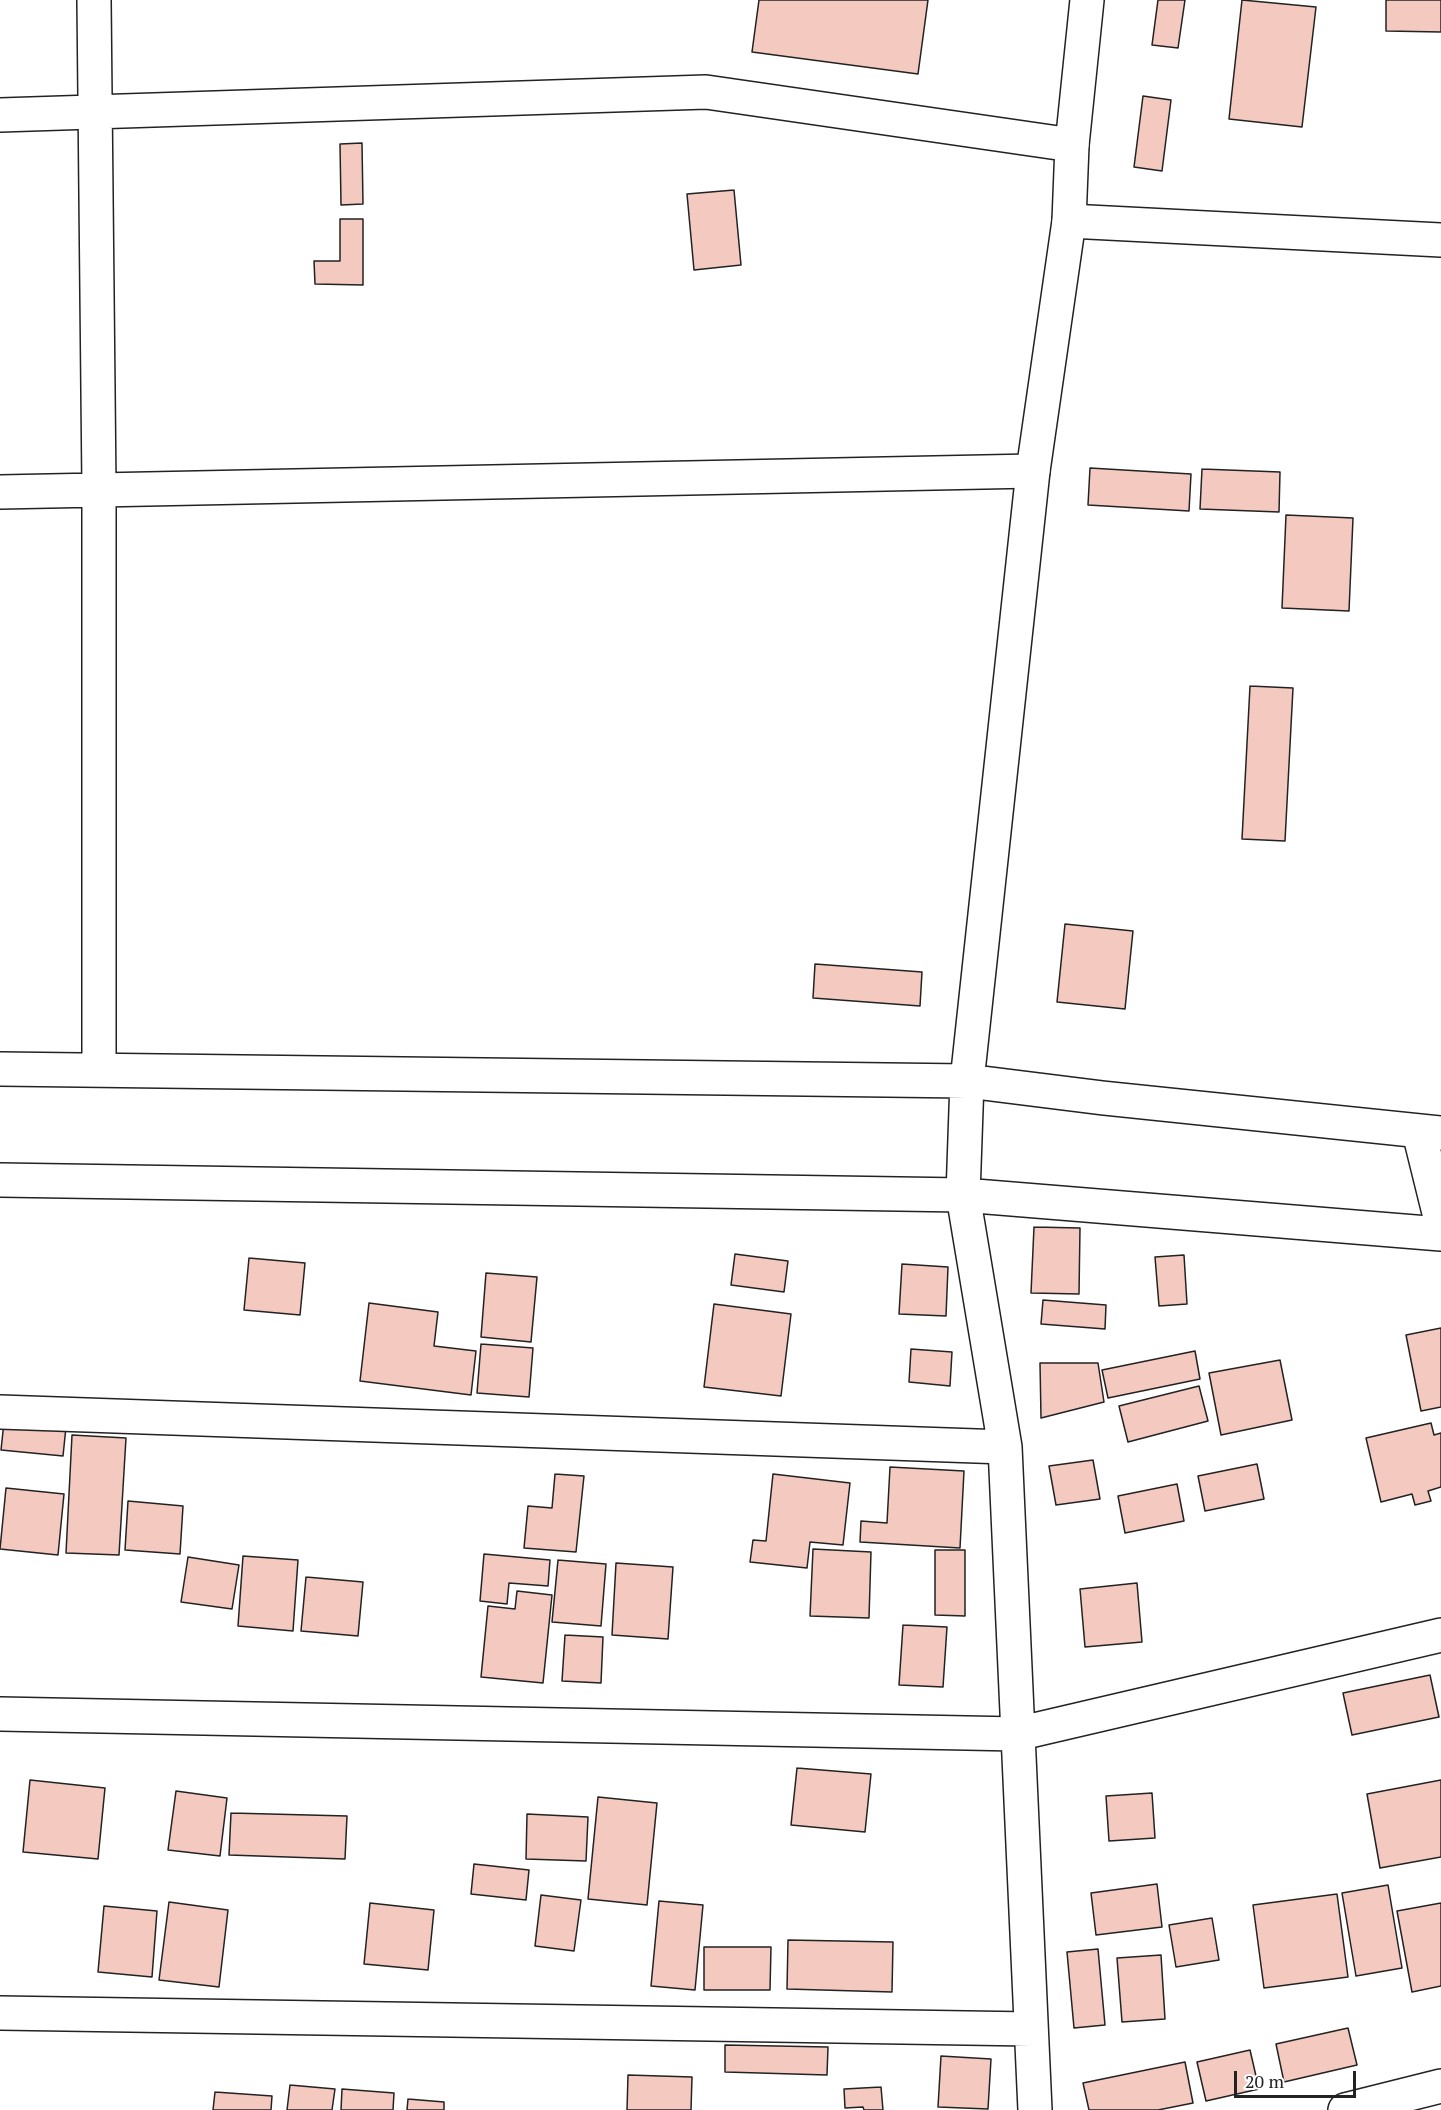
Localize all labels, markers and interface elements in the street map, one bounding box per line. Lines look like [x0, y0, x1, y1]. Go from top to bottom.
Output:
scale bar [1237, 2059, 1358, 2097]
text: 20 m [1245, 2069, 1284, 2093]

